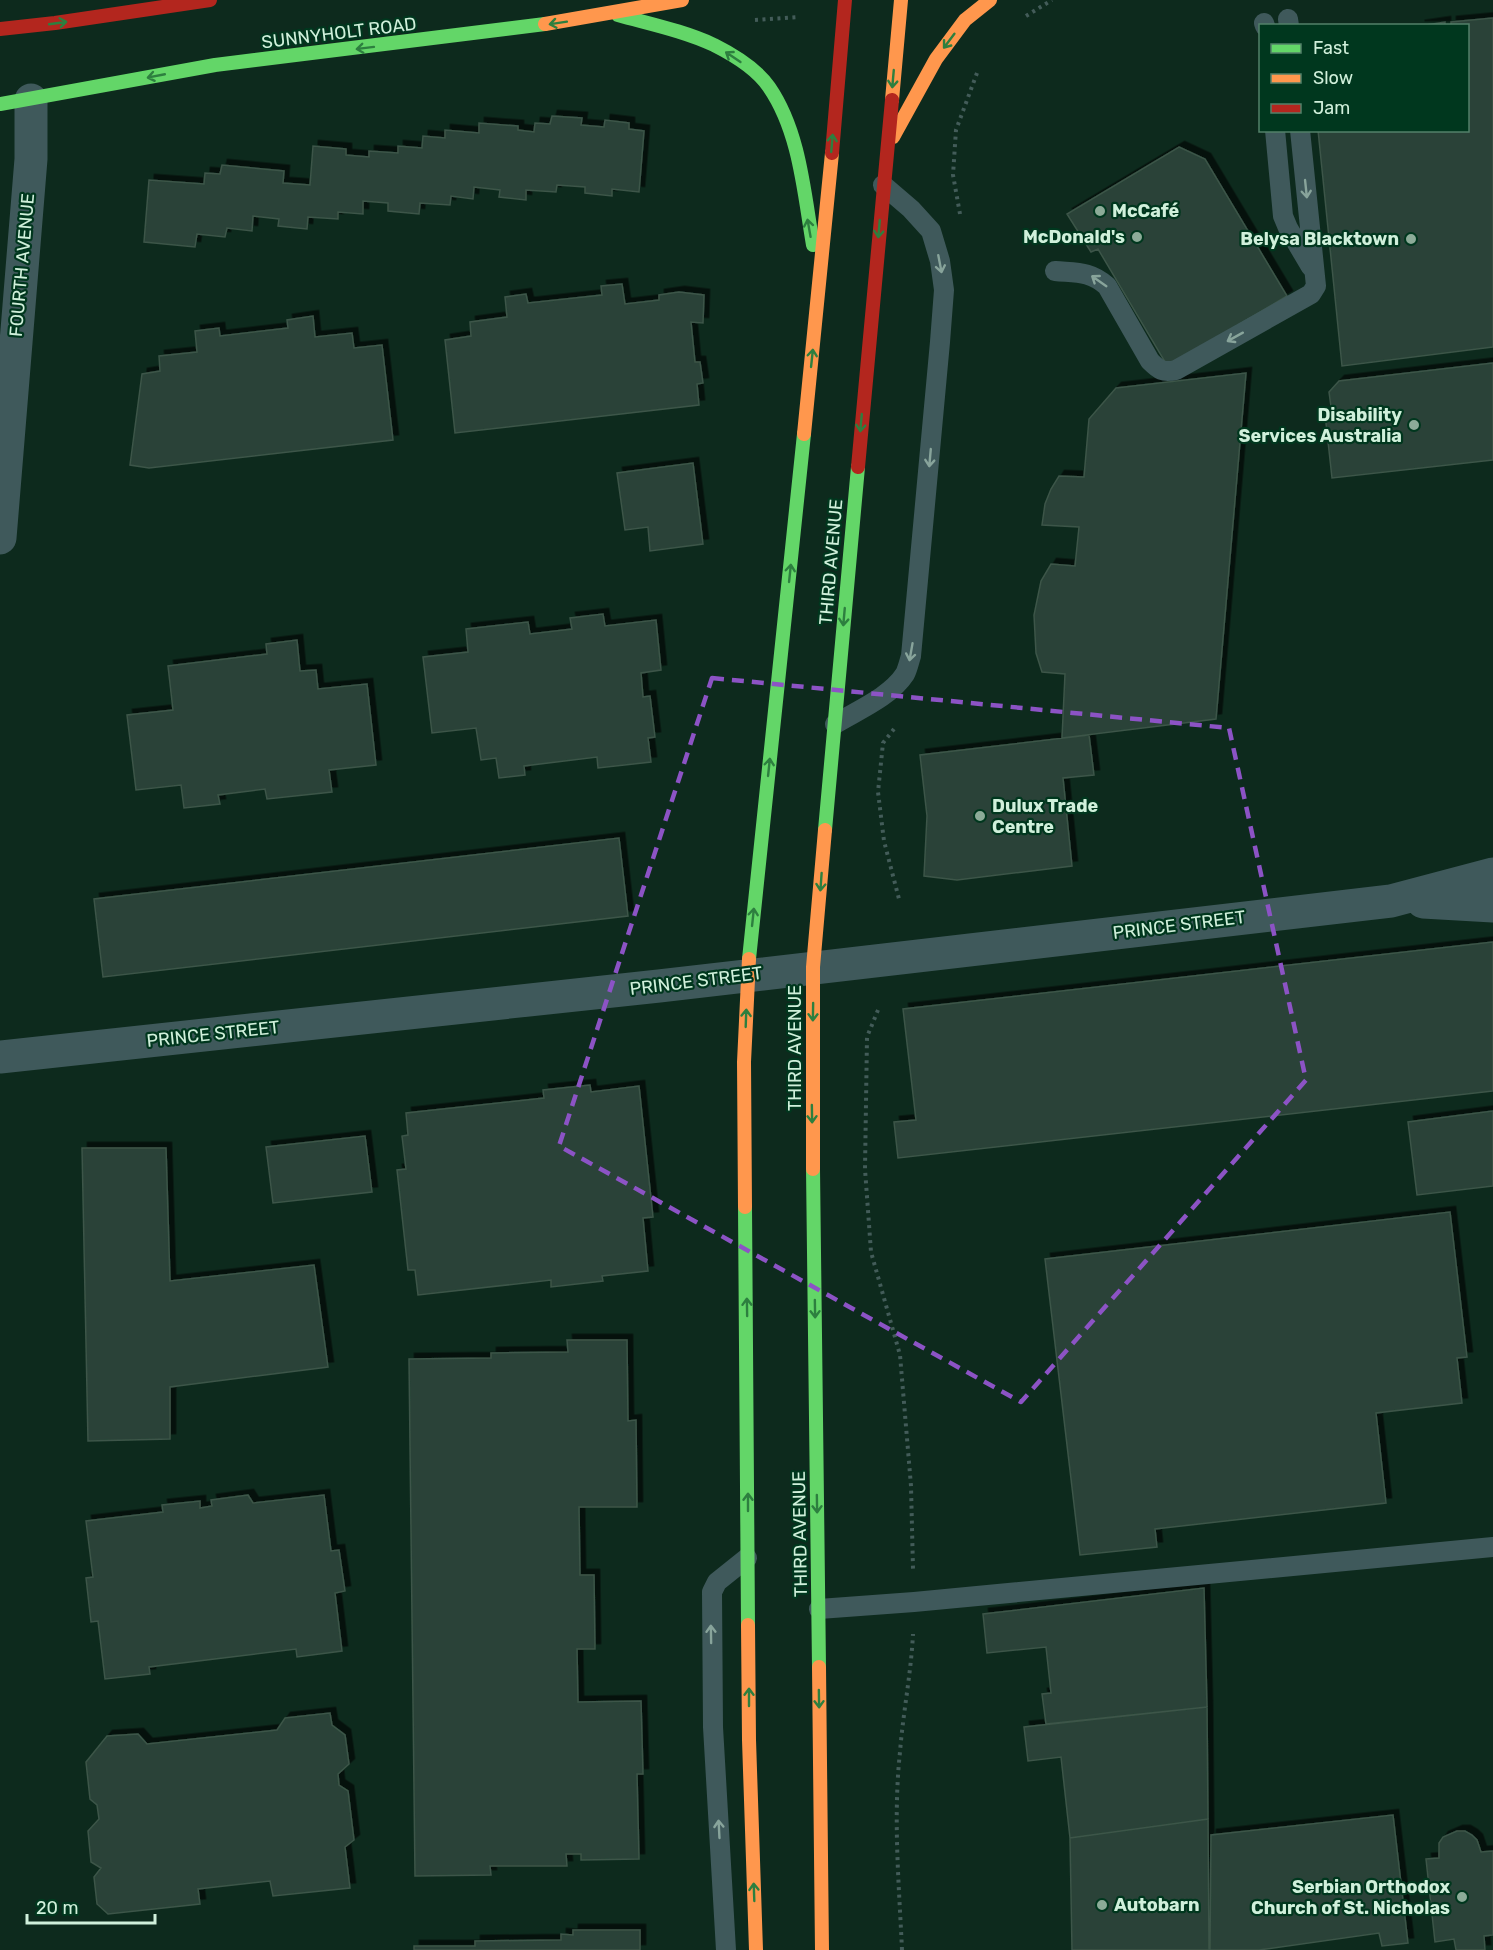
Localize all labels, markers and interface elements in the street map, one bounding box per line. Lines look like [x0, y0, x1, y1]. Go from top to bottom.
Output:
street label: SUNNYHOLT ROAD [260, 13, 418, 53]
one-way arrow [48, 17, 68, 28]
one-way arrow [549, 17, 568, 28]
legend [1259, 24, 1469, 132]
one-way arrow [943, 33, 955, 49]
text: Fast [1313, 37, 1349, 59]
one-way arrow [355, 42, 375, 53]
one-way arrow [725, 51, 742, 63]
text: Slow [1313, 67, 1353, 89]
one-way arrow [887, 69, 898, 89]
one-way arrow [147, 71, 166, 82]
text: Jam [1313, 97, 1350, 119]
one-way arrow [827, 134, 838, 154]
one-way arrow [1301, 178, 1312, 198]
street label: FOURTH AVENUE [5, 192, 39, 338]
place label: McCafé [1112, 200, 1180, 222]
marker: McCafé [1093, 204, 1107, 218]
one-way arrow [803, 218, 814, 238]
one-way arrow [873, 218, 884, 238]
place label: McDonald's [1023, 226, 1125, 248]
place label: Belysa Blacktown [1240, 228, 1399, 250]
marker: McDonald's [1130, 230, 1144, 244]
marker: Belysa Blacktown [1404, 232, 1418, 246]
one-way arrow [935, 254, 946, 273]
one-way arrow [1091, 275, 1107, 287]
one-way arrow [1227, 331, 1244, 343]
one-way arrow [807, 349, 818, 369]
place label: Disability Services Australia [1239, 404, 1402, 447]
one-way arrow [855, 413, 866, 432]
marker: Disability Services Australia [1407, 418, 1421, 432]
one-way arrow [924, 448, 935, 468]
street label: THIRD AVENUE [815, 498, 847, 626]
one-way arrow [785, 564, 796, 584]
one-way arrow [838, 607, 849, 627]
one-way arrow [905, 642, 916, 661]
one-way arrow [764, 758, 775, 778]
place label: Dulux Trade Centre [992, 795, 1099, 838]
marker: Dulux Trade Centre [973, 809, 987, 823]
one-way arrow [815, 871, 826, 891]
street label: PRINCE STREET [1111, 906, 1247, 944]
one-way arrow [748, 907, 759, 927]
street label: PRINCE STREET [628, 962, 764, 1000]
street label: THIRD AVENUE [784, 985, 806, 1111]
one-way arrow [807, 1001, 818, 1021]
one-way arrow [740, 1009, 751, 1029]
street label: PRINCE STREET [145, 1016, 281, 1052]
one-way arrow [806, 1104, 818, 1124]
one-way arrow [741, 1297, 752, 1317]
one-way arrow [809, 1299, 821, 1319]
street label: THIRD AVENUE [788, 1471, 812, 1597]
one-way arrow [742, 1492, 754, 1512]
one-way arrow [811, 1494, 823, 1514]
one-way arrow [705, 1624, 717, 1644]
one-way arrow [743, 1687, 755, 1707]
one-way arrow [814, 1689, 825, 1709]
one-way arrow [713, 1819, 724, 1839]
place label: Serbian Orthodox Church of St. Nicholas [1251, 1876, 1450, 1919]
one-way arrow [748, 1882, 760, 1902]
scale bar [27, 1887, 154, 1925]
marker: Serbian Orthodox Church of St. Nicholas [1455, 1890, 1469, 1904]
place label: Autobarn [1114, 1894, 1199, 1916]
text: 20 m [36, 1897, 78, 1919]
marker: Autobarn [1095, 1898, 1109, 1912]

